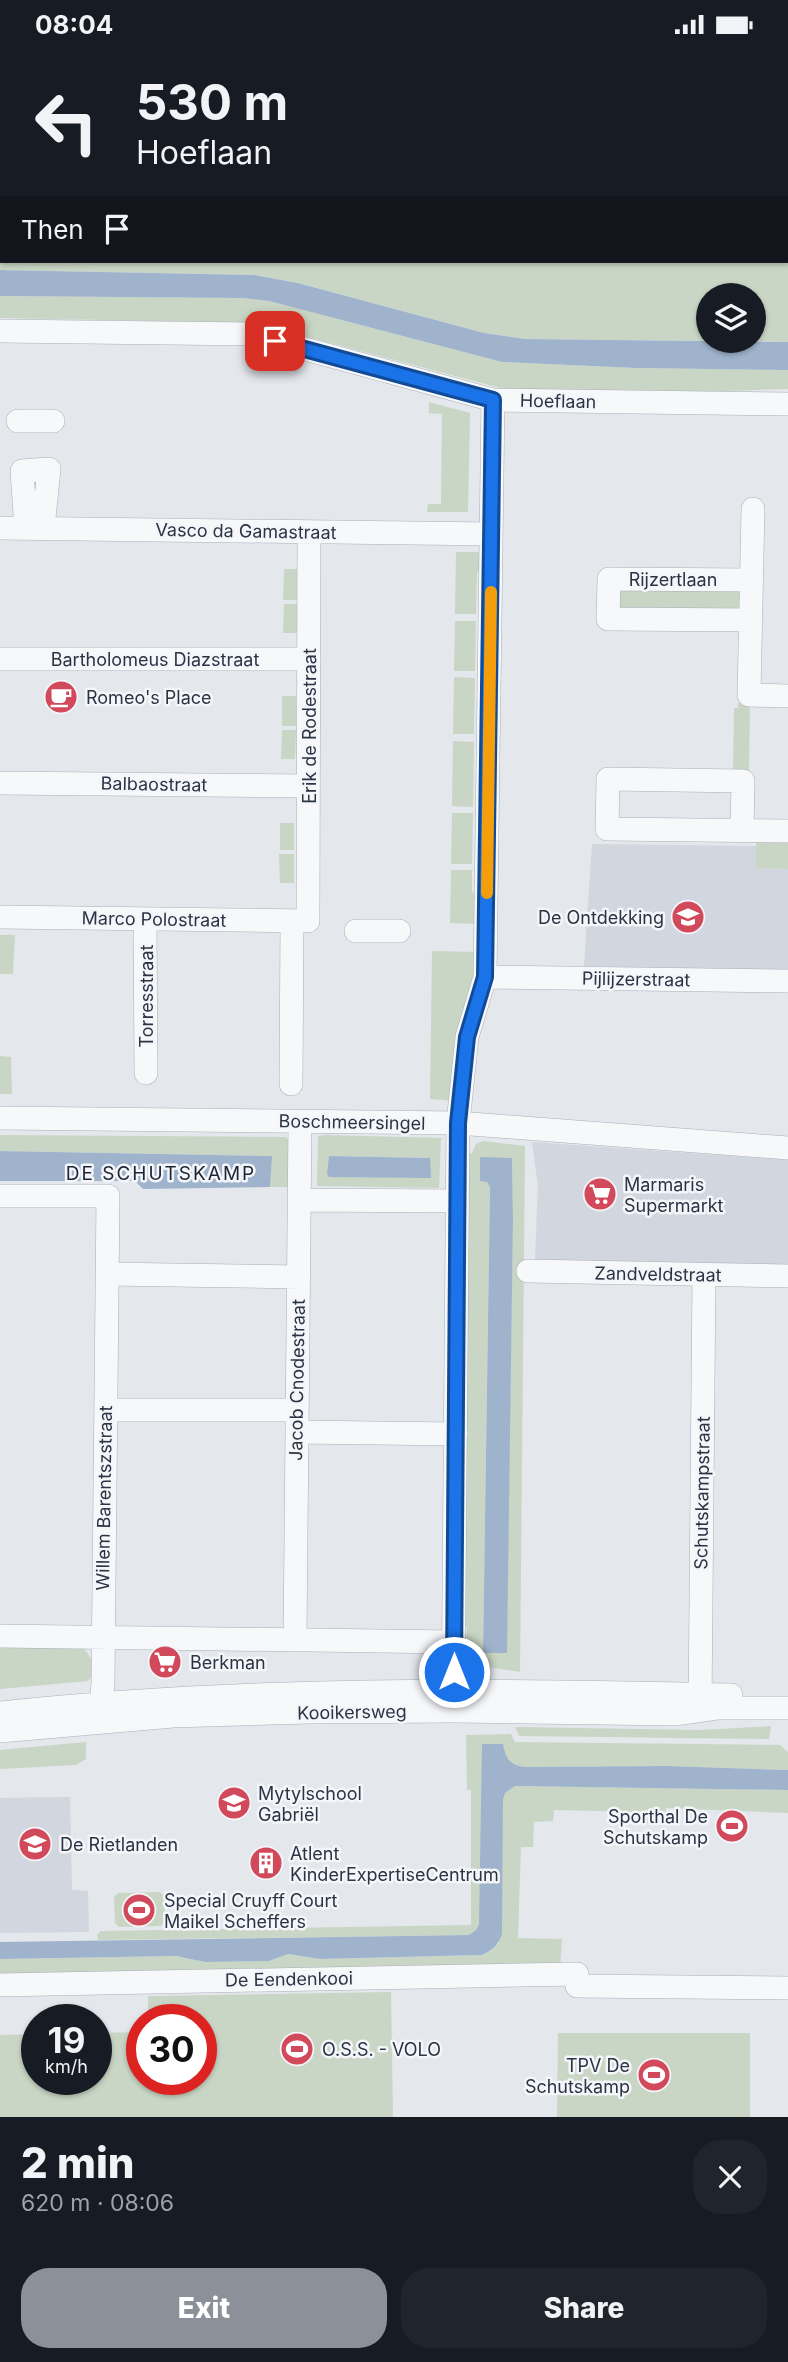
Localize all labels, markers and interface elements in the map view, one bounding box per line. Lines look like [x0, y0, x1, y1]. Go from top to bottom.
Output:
text: 08:04 [35, 9, 113, 40]
text: 530 m [136, 73, 288, 132]
icon: left [21, 77, 112, 168]
text: Hoeflaan [136, 133, 272, 172]
icon: arrive [98, 210, 136, 248]
text: Then [21, 214, 84, 245]
map controls [696, 283, 766, 353]
button: layers [696, 283, 766, 353]
pin [245, 311, 305, 371]
icon: arrive [256, 322, 294, 360]
street label: Hoeflaan [520, 390, 596, 412]
street label: Vasco da Gamastraat [155, 519, 337, 543]
street label: Rijzertlaan [629, 569, 717, 590]
street label: Erik de Rodestraat [299, 648, 320, 804]
street label: Bartholomeus Diazstraat [51, 649, 259, 670]
cafe icon: Romeo's Place [42, 678, 80, 716]
place label: Romeo's Place [86, 687, 212, 708]
street label: Balbaostraat [101, 773, 208, 795]
school or university icon: De Ontdekking [669, 898, 707, 936]
street label: Marco Polostraat [82, 907, 227, 931]
place label: De Ontdekking [538, 907, 664, 928]
street label: Torresstraat [136, 944, 157, 1047]
street label: Pijlijzerstraat [582, 968, 691, 990]
street label: Boschmeersingel [278, 1110, 426, 1134]
district label: DE SCHUTSKAMP [66, 1162, 256, 1185]
place label: Marmaris Supermarkt [624, 1174, 724, 1216]
supermarket icon: Marmaris Supermarkt [581, 1175, 619, 1213]
street label: Zandveldstraat [594, 1262, 722, 1286]
street label: Jacob Cnodestraat [285, 1299, 309, 1461]
street label: Willem Barentszstraat [92, 1405, 116, 1591]
street label: Schutskampstraat [690, 1416, 714, 1570]
position arrow [417, 1635, 491, 1709]
supermarket icon: Berkman [146, 1643, 184, 1681]
place label: Berkman [190, 1652, 266, 1673]
street label: Kooikersweg [297, 1701, 407, 1723]
place label: Mytylschool Gabriël [258, 1783, 362, 1825]
school or university icon: Mytylschool Gabriël [215, 1784, 253, 1822]
place label: Sporthal De Schutskamp [603, 1806, 708, 1848]
sports icon: Sporthal De Schutskamp [713, 1807, 751, 1845]
school or university icon: De Rietlanden [16, 1825, 54, 1863]
place label: De Rietlanden [60, 1834, 178, 1855]
place label: Atlent KinderExpertiseCentrum [290, 1843, 499, 1885]
building icon: Atlent KinderExpertiseCentrum [247, 1844, 285, 1882]
place label: Special Cruyff Court Maikel Scheffers [164, 1890, 338, 1932]
sports icon: Special Cruyff Court Maikel Scheffers [120, 1891, 158, 1929]
street label: De Eendenkooi [225, 1967, 353, 1991]
speed limit sign: 30 [126, 2004, 217, 2095]
text: 19 [48, 2019, 85, 2061]
sports icon: O.S.S. - VOLO [278, 2030, 316, 2068]
place label: O.S.S. - VOLO [322, 2039, 441, 2060]
place label: TPV De Schutskamp [525, 2055, 630, 2097]
text: km/h [45, 2056, 88, 2077]
sports icon: TPV De Schutskamp [635, 2056, 673, 2094]
text: 2 min [21, 2137, 135, 2188]
button: close [693, 2140, 767, 2214]
text: 620 m · 08:06 [21, 2189, 174, 2217]
button: Exit [21, 2268, 387, 2348]
button: Share [401, 2268, 767, 2348]

